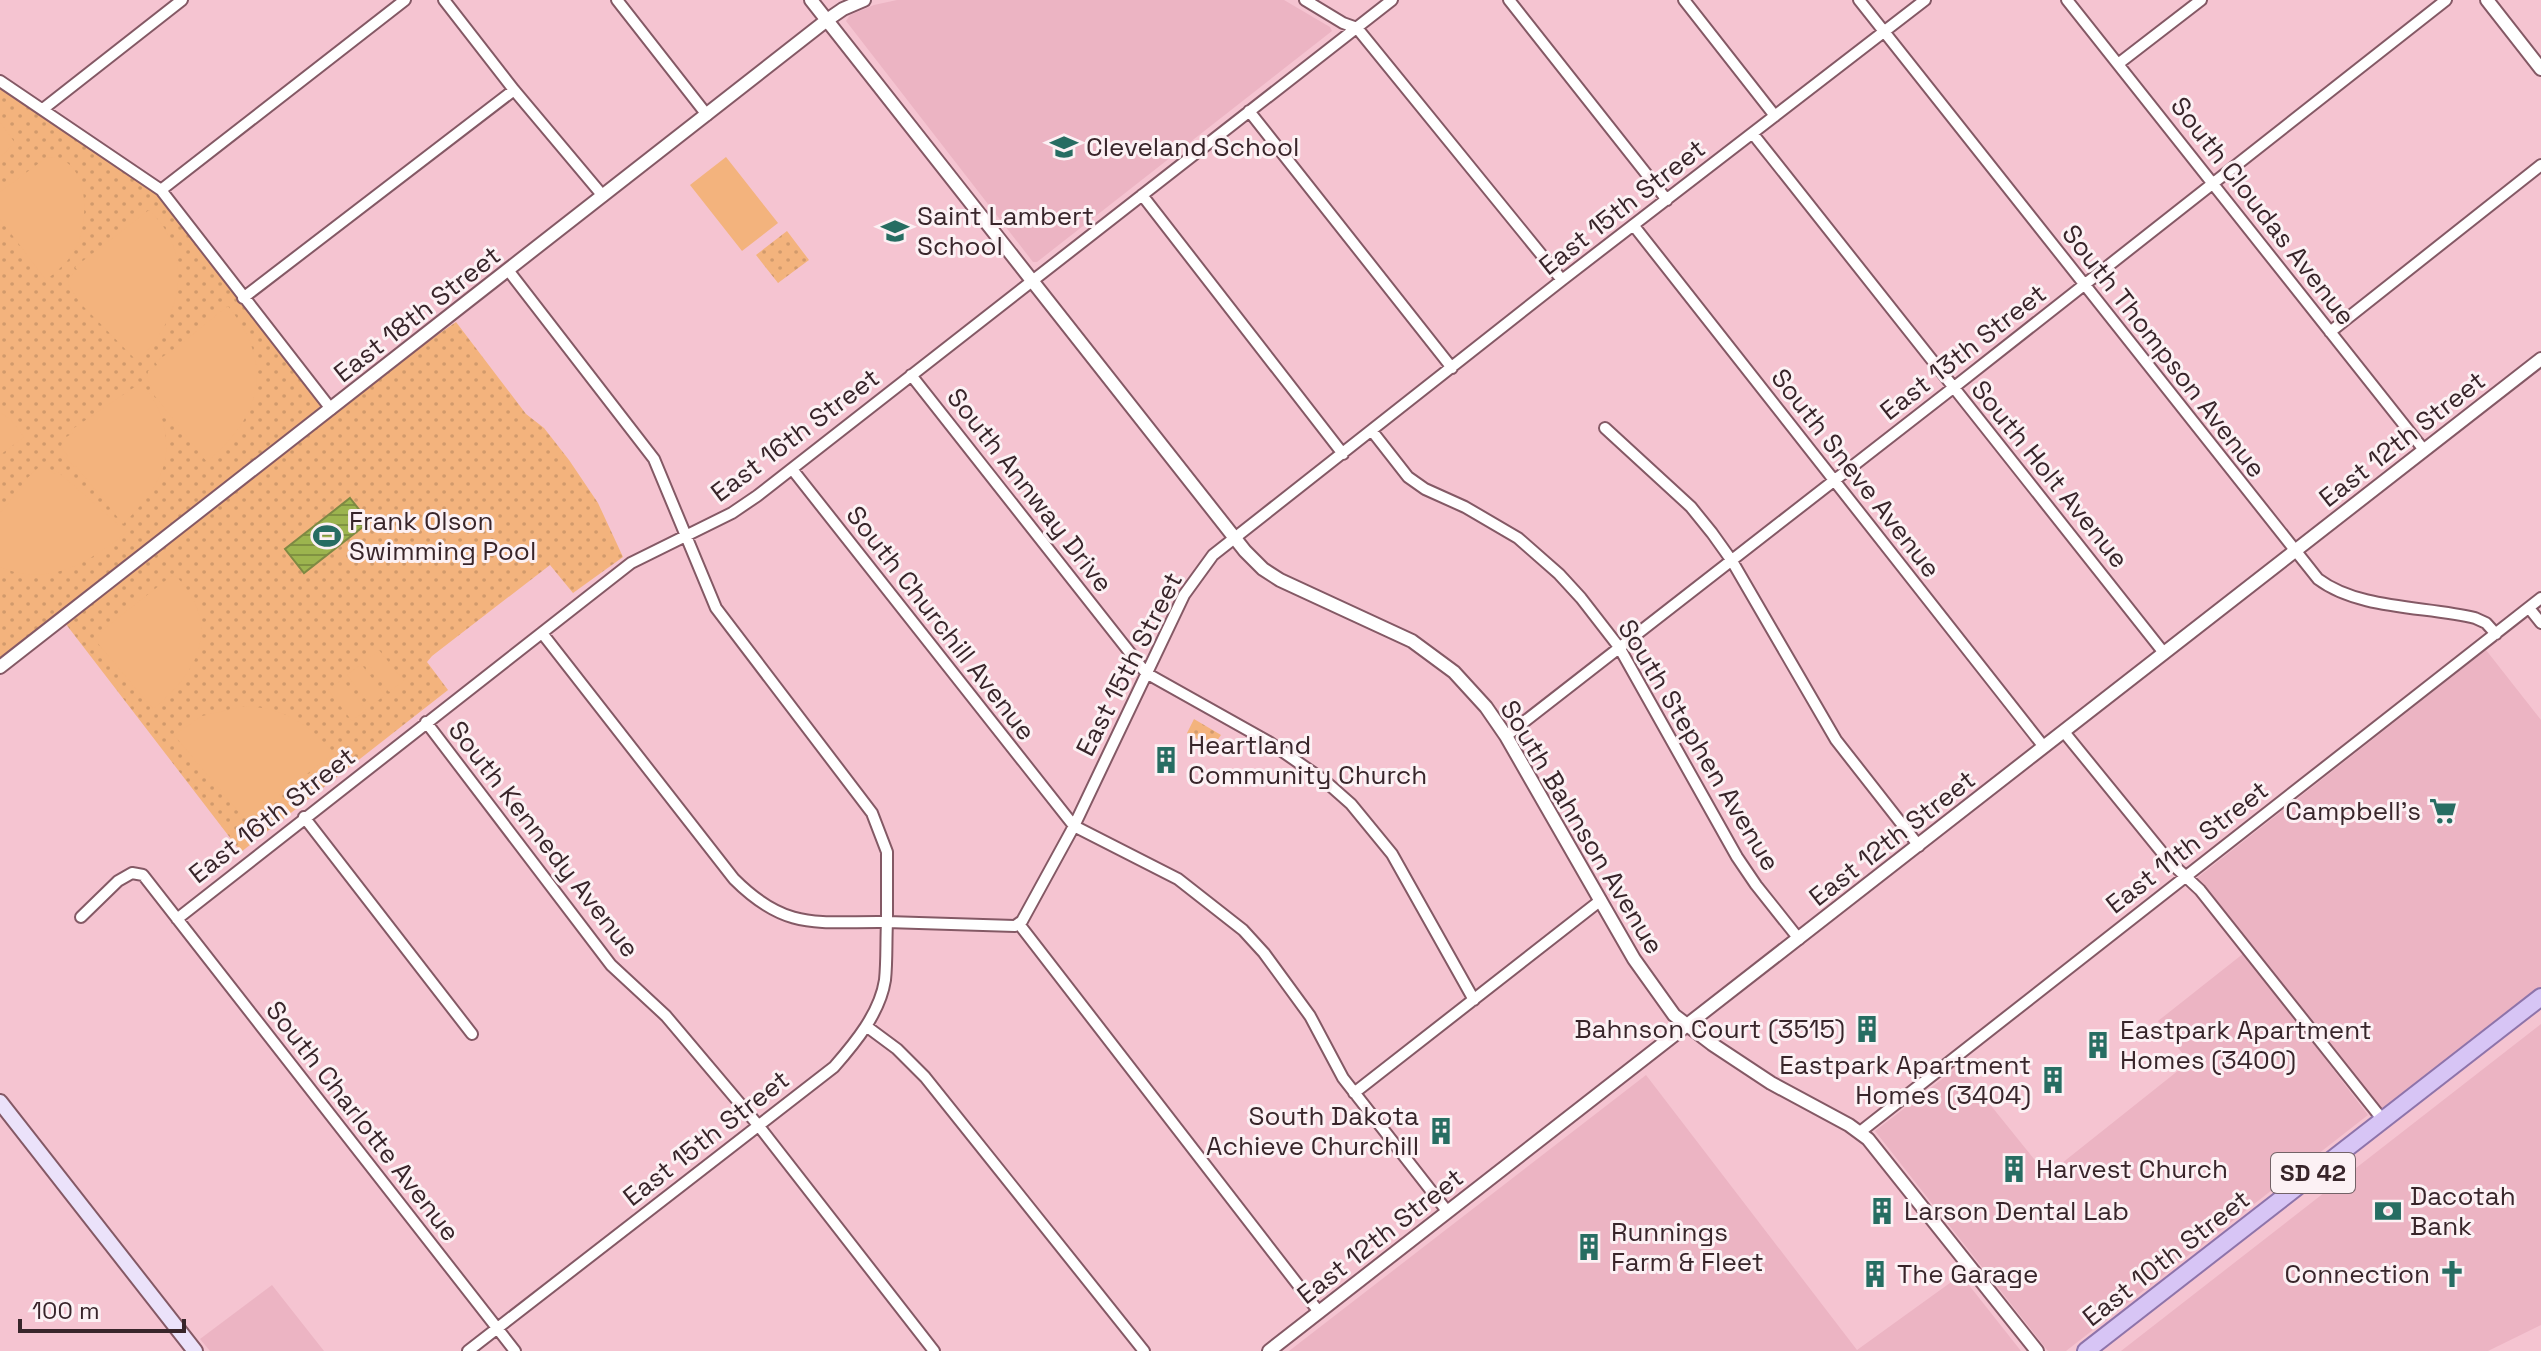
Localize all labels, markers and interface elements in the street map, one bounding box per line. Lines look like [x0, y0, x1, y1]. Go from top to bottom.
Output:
street label: South Cloudas Avenue [2163, 90, 2363, 332]
place label: Cleveland School [1086, 130, 1299, 164]
street label: East 15th Street [1532, 131, 1712, 283]
school or university icon: Cleveland School [1049, 132, 1079, 162]
place label: Saint Lambert School [917, 199, 1094, 263]
school or university icon: Saint Lambert School [880, 216, 910, 246]
street label: South Thompson Avenue [2055, 218, 2273, 484]
street label: East 18th Street [327, 238, 507, 390]
street label: East 13th Street [1873, 276, 2053, 428]
street label: East 16th Street [704, 361, 886, 509]
street label: South Sneve Avenue [1764, 362, 1948, 584]
street label: East 12th Street [2312, 363, 2492, 515]
street label: South Holt Avenue [1964, 373, 2136, 575]
street label: South Annway Drive [940, 381, 1120, 599]
street label: South Churchill Avenue [839, 499, 1043, 747]
place label: Frank Olson Swimming Pool [349, 504, 536, 568]
sports icon: Frank Olson Swimming Pool [312, 521, 342, 551]
street label: East 15th Street [1068, 566, 1190, 762]
street label: South Stephen Avenue [1610, 613, 1788, 877]
street label: South Bahnson Avenue [1493, 694, 1671, 960]
street label: South Kennedy Avenue [441, 714, 647, 964]
place label: Heartland Community Church [1188, 728, 1427, 792]
street label: East 16th Street [182, 739, 362, 891]
building icon: Heartland Community Church [1151, 745, 1181, 775]
street label: East 12th Street [1802, 762, 1982, 914]
street label: East 11th Street [2099, 773, 2275, 921]
place label: Campbell's [2285, 794, 2421, 828]
supermarket icon: Campbell's [2428, 796, 2458, 826]
street label: South Charlotte Avenue [258, 994, 468, 1248]
place label: Bahnson Court (3515) [1574, 1012, 1845, 1046]
place label: Eastpark Apartment Homes (3400) [2120, 1013, 2372, 1077]
building icon: Bahnson Court (3515) [1852, 1014, 1882, 1044]
building icon: Eastpark Apartment Homes (3400) [2083, 1030, 2113, 1060]
place label: Eastpark Apartment Homes (3404) [1779, 1048, 2031, 1112]
street label: East 15th Street [616, 1062, 796, 1214]
building icon: Eastpark Apartment Homes (3404) [2038, 1065, 2068, 1095]
place label: South Dakota Achieve Churchill [1206, 1099, 1419, 1163]
building icon: South Dakota Achieve Churchill [1426, 1116, 1456, 1146]
place label: Harvest Church [2036, 1152, 2228, 1186]
road number: SD 42 [2271, 1153, 2355, 1193]
building icon: Harvest Church [1999, 1154, 2029, 1184]
street label: East 12th Street [1290, 1160, 1470, 1312]
place label: Dacotah Bank [2410, 1179, 2516, 1243]
street label: East 10th Street [2076, 1182, 2256, 1334]
place label: Larson Dental Lab [1904, 1194, 2129, 1228]
building icon: Larson Dental Lab [1867, 1196, 1897, 1226]
bank icon: Dacotah Bank [2373, 1196, 2403, 1226]
place label: Runnings Farm & Fleet [1611, 1215, 1764, 1279]
building icon: Runnings Farm & Fleet [1574, 1232, 1604, 1262]
place label: The Garage [1897, 1257, 2038, 1291]
place label: Connection [2285, 1257, 2430, 1291]
building icon: The Garage [1860, 1259, 1890, 1289]
church icon: Connection [2437, 1259, 2467, 1289]
scale bar [20, 1283, 184, 1333]
text: 100 m [32, 1295, 100, 1326]

